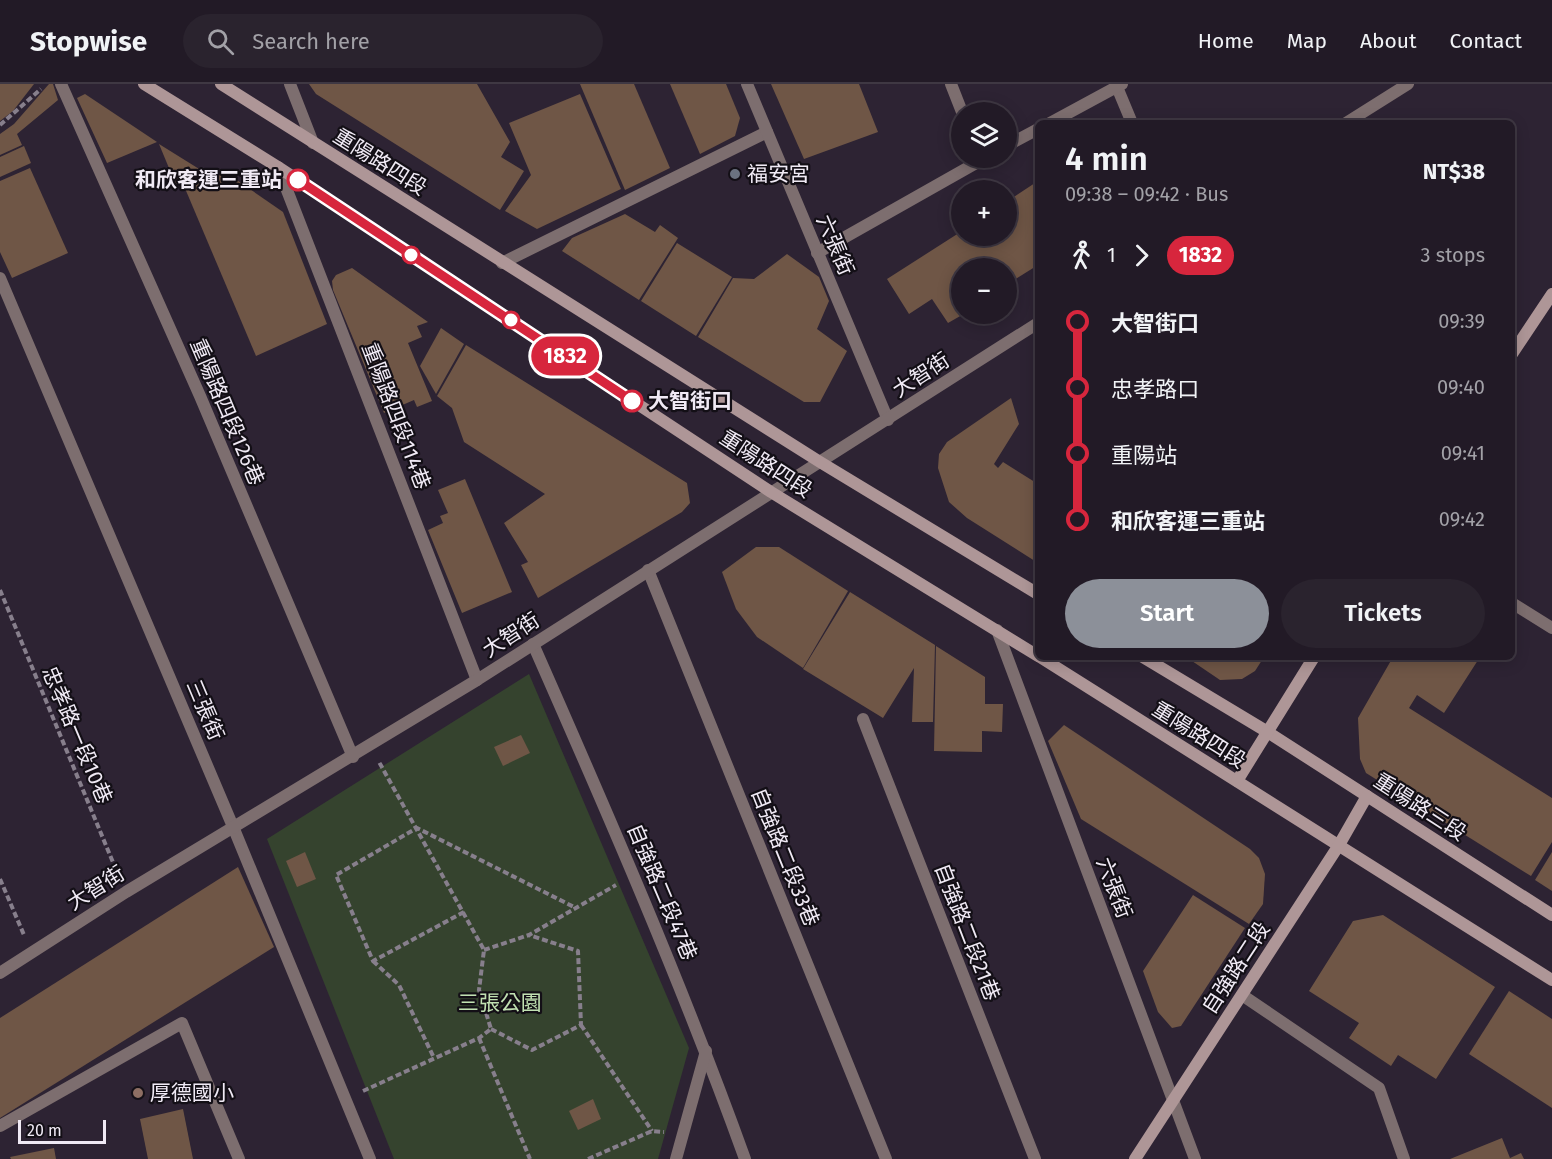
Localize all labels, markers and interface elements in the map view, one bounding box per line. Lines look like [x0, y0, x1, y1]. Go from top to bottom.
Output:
search box [183, 14, 603, 68]
text: Stopwise [30, 25, 147, 58]
icon: search [204, 25, 237, 58]
text: Search here [252, 28, 370, 55]
text: Home [1198, 28, 1254, 54]
text: Map [1287, 28, 1327, 54]
text: About [1360, 28, 1417, 54]
text: Contact [1450, 28, 1522, 54]
map controls [951, 102, 1017, 324]
button: layers [951, 102, 1017, 168]
street label: 重陽路四段 [329, 123, 431, 201]
text: 4 min [1065, 139, 1148, 179]
text: NT$38 [1423, 158, 1485, 185]
place label: 福安宮 [747, 161, 810, 187]
place label: 和欣客運三重站 [135, 167, 282, 193]
marker: 福安宮 [728, 167, 742, 181]
marker: 和欣客運三重站 [287, 169, 309, 191]
button: + [951, 180, 1017, 246]
text: 09:38 – 09:42 · Bus [1065, 182, 1228, 206]
street label: 六張街 [811, 211, 859, 279]
icon: walk [1065, 239, 1098, 272]
icon: forward [1125, 239, 1158, 272]
text: 1832 [1179, 242, 1222, 268]
text: 1 [1107, 243, 1116, 267]
text: 3 stops [1421, 243, 1485, 267]
unlabelled marker [402, 246, 420, 264]
button: − [951, 258, 1017, 324]
text: 09:39 [1438, 309, 1485, 333]
text: 大智街口 [1111, 310, 1199, 337]
unlabelled marker [502, 311, 520, 329]
street label: 重陽路四段126巷 [184, 335, 270, 489]
line badge: 1832 [523, 336, 607, 376]
street label: 重陽路四段114巷 [356, 339, 436, 493]
text: 1832 [543, 343, 587, 369]
street label: 大智街 [888, 347, 954, 403]
text: 09:40 [1437, 375, 1485, 399]
text: 忠孝路口 [1111, 376, 1199, 403]
place label: 大智街口 [648, 388, 732, 414]
marker: 大智街口 [621, 390, 643, 412]
street label: 重陽路四段 [715, 425, 817, 503]
text: 09:41 [1441, 441, 1485, 465]
text: 重陽站 [1111, 442, 1177, 469]
text: 09:42 [1439, 507, 1485, 531]
text: 和欣客運三重站 [1111, 508, 1265, 535]
button: Start [1065, 579, 1269, 648]
button: Tickets [1281, 579, 1485, 648]
street label: 大智街 [478, 607, 544, 663]
street label: 忠孝路一段10巷 [36, 662, 118, 808]
street label: 三張街 [181, 676, 229, 744]
street label: 重陽路四段 [1148, 696, 1250, 774]
street label: 重陽路三段 [1369, 768, 1471, 846]
street label: 自強路二段33巷 [745, 784, 825, 930]
street label: 自強路二段47巷 [622, 820, 702, 964]
street label: 六張街 [1091, 854, 1137, 922]
street label: 大智街 [62, 860, 130, 916]
street label: 自強路二段21巷 [929, 860, 1005, 1004]
street label: 自強路二段 [1197, 917, 1275, 1019]
park label: 三張公園 [458, 990, 542, 1016]
place label: 厚德國小 [150, 1080, 234, 1106]
marker: 厚德國小 [131, 1086, 145, 1100]
scale bar [18, 1117, 106, 1144]
text: 20 m [27, 1121, 62, 1140]

